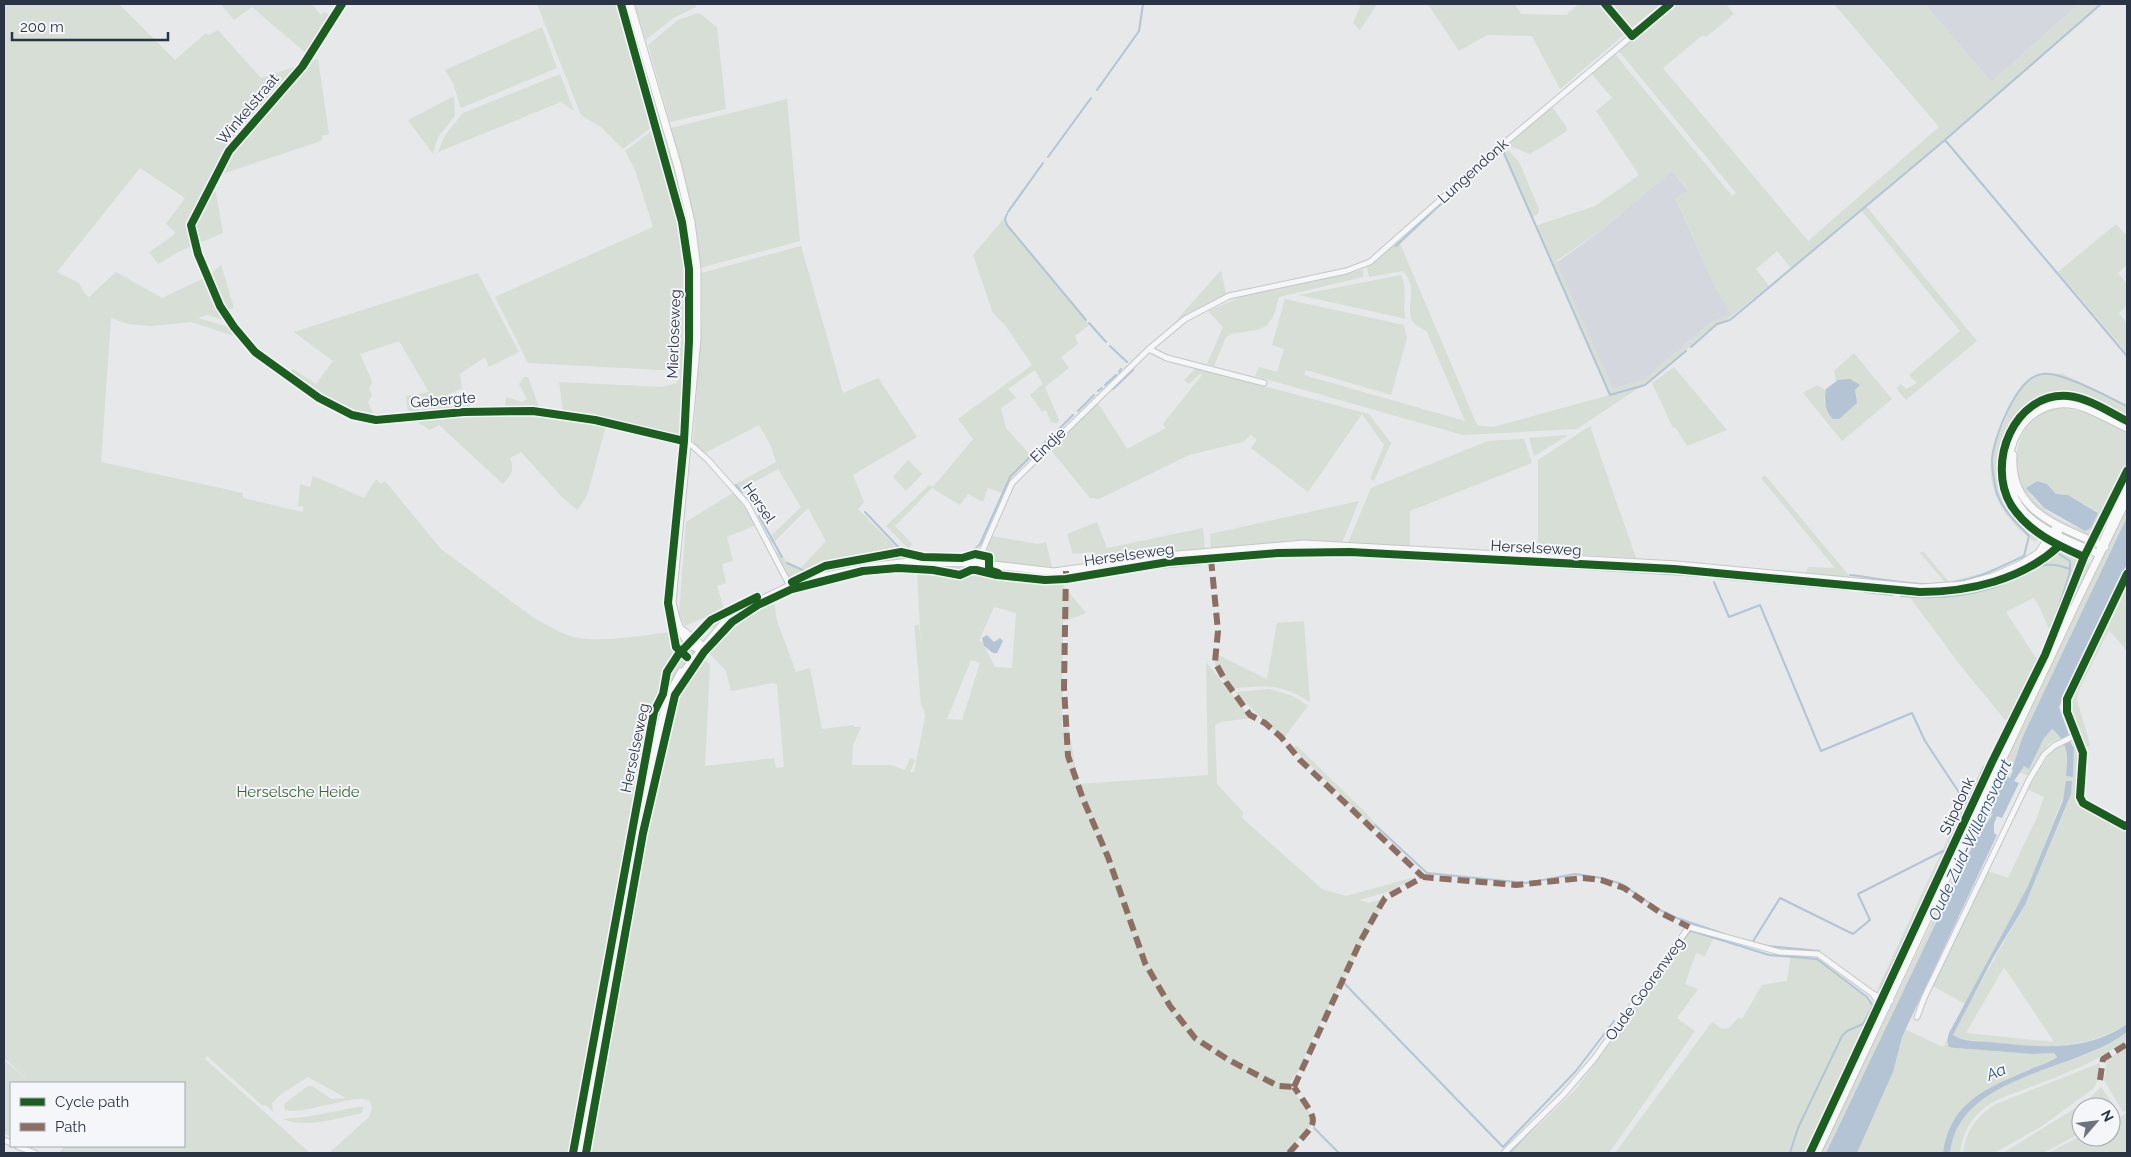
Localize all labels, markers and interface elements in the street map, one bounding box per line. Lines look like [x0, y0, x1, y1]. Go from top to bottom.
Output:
scale bar [12, 10, 169, 42]
text: 200 m [20, 18, 64, 36]
street label: Winkelstraat [213, 70, 283, 148]
street label: Lungendonk [1434, 135, 1512, 207]
street label: Mierloseweg [663, 289, 685, 379]
street label: Gebergte [410, 388, 477, 412]
street label: Eindje [1026, 424, 1070, 466]
street label: Hersel [739, 479, 780, 528]
street label: Herselseweg [1490, 537, 1582, 559]
street label: Herselseweg [1083, 540, 1175, 570]
street label: Herselseweg [617, 702, 653, 794]
water label: Oude Zuid-Willemsvaart [1924, 756, 2016, 923]
street label: Stipdonk [1936, 774, 1978, 838]
park label: Herselsche Heide [236, 783, 360, 801]
street label: Oude Goorenweg [1602, 934, 1688, 1044]
water label: Aa [1982, 1059, 2009, 1085]
legend [10, 1082, 185, 1147]
text: Cycle path [55, 1093, 129, 1111]
north arrow [2071, 1097, 2121, 1147]
text: N [2098, 1107, 2117, 1124]
text: Path [55, 1118, 86, 1136]

